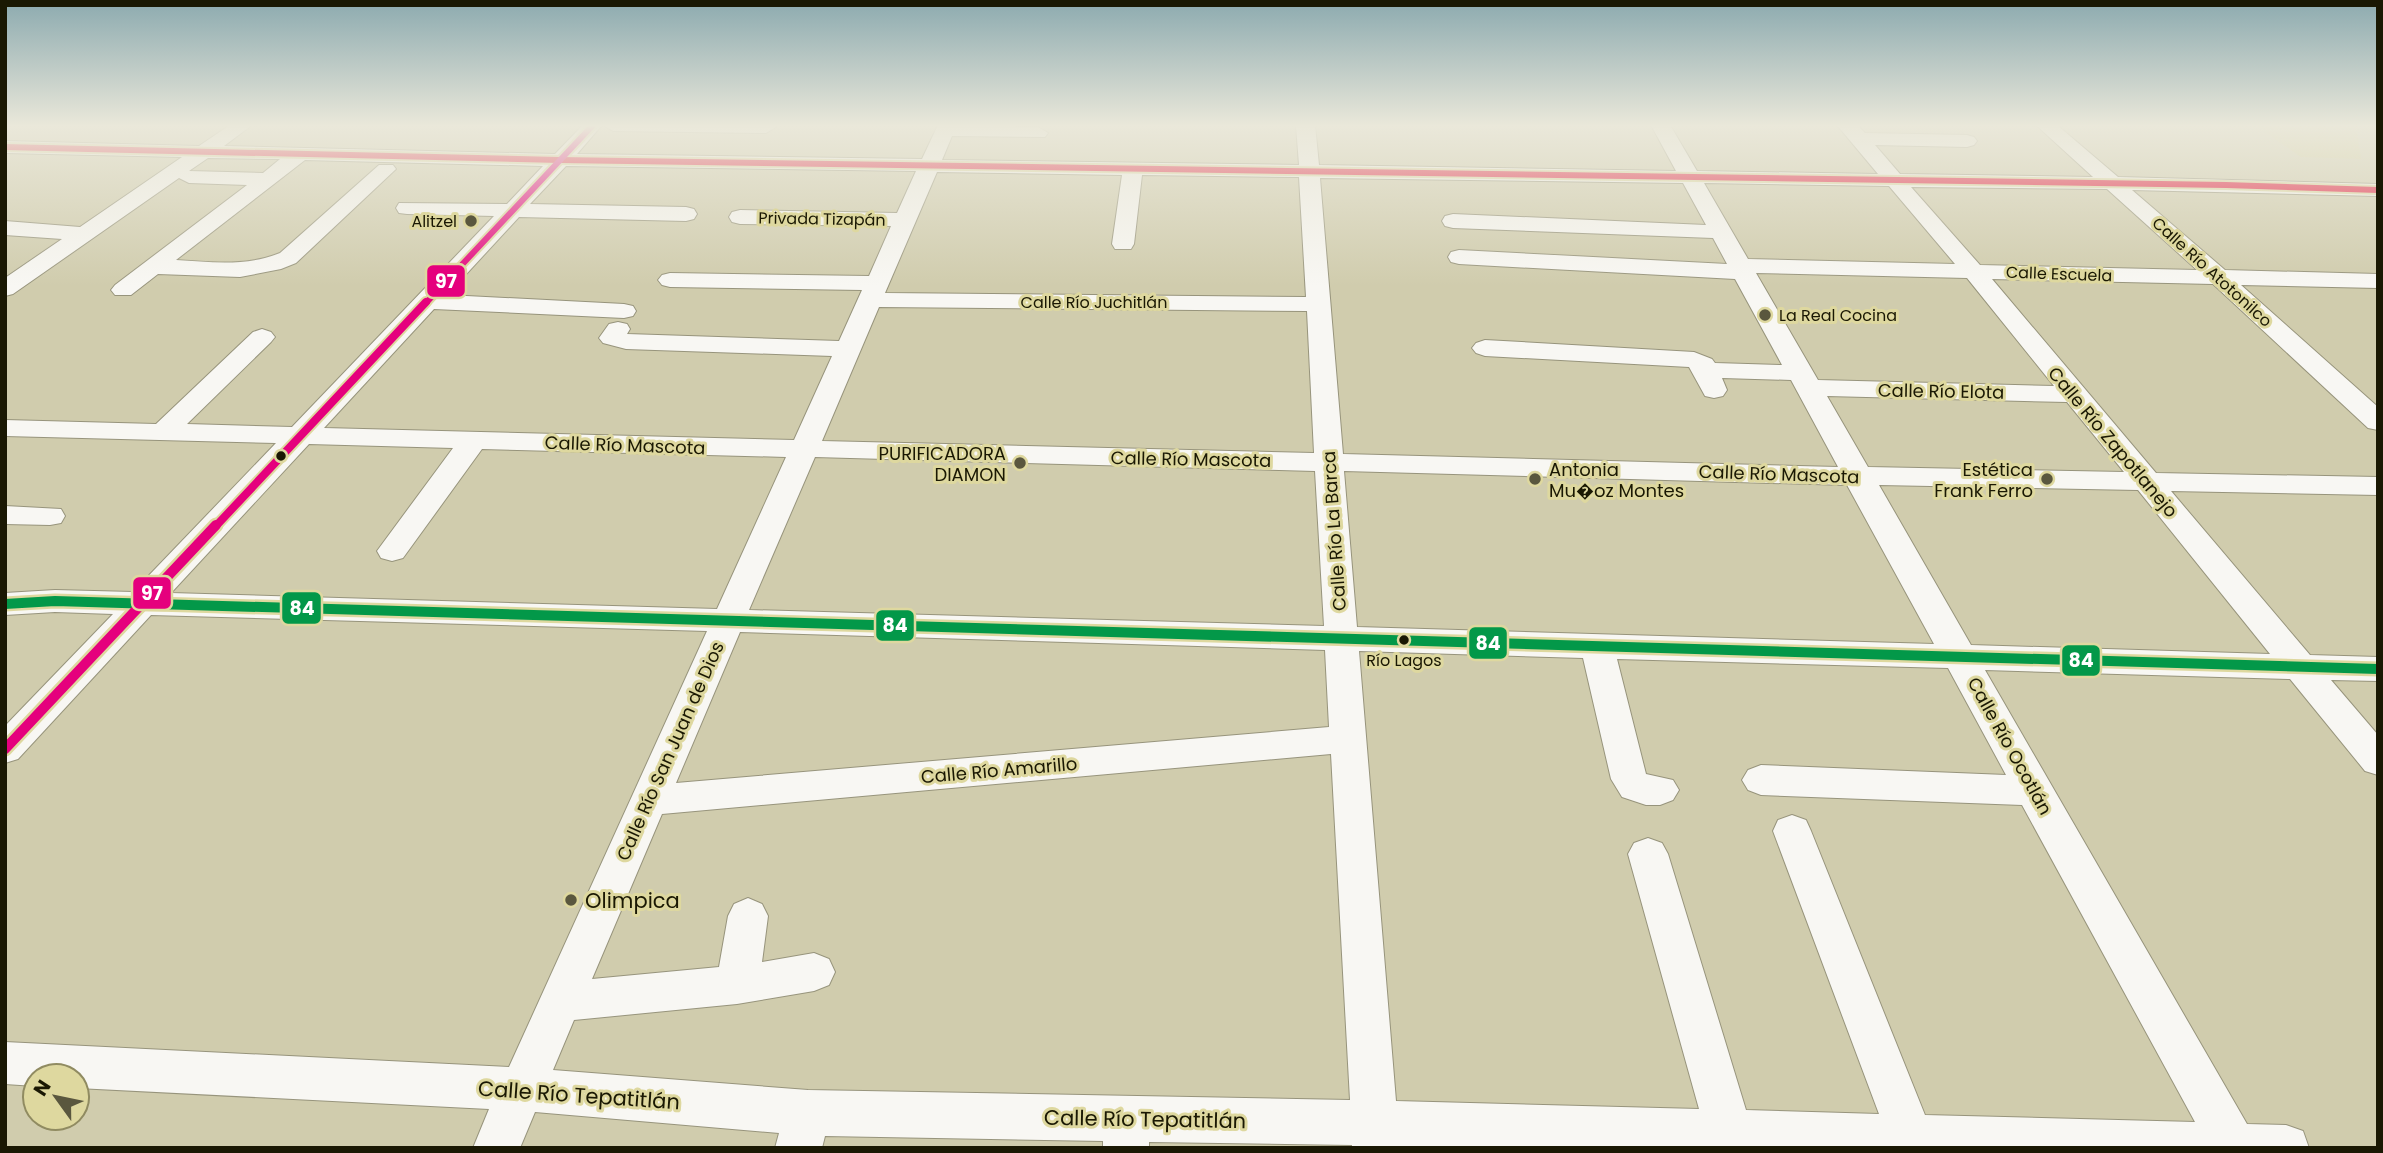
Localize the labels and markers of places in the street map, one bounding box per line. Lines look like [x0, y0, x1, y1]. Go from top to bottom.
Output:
place label: Alitzel [411, 210, 457, 233]
marker: Alitzel [463, 213, 479, 229]
place label: La Real Cocina [1779, 304, 1897, 327]
marker: La Real Cocina [1757, 307, 1773, 323]
place label: PURIFICADORA DIAMON [879, 441, 1006, 487]
unlabelled marker [274, 449, 288, 463]
marker: PURIFICADORA DIAMON [1012, 455, 1028, 471]
place label: Antonia Mu�oz Montes [1549, 457, 1684, 503]
place label: Estética Frank Ferro [1934, 457, 2033, 503]
marker: Antonia Mu�oz Montes [1527, 471, 1543, 487]
marker: Estética Frank Ferro [2039, 471, 2055, 487]
marker: Río Lagos [1397, 633, 1411, 647]
place label: Río Lagos [1366, 649, 1442, 672]
place label: Olimpica [585, 886, 680, 915]
marker: Olimpica [563, 892, 579, 908]

